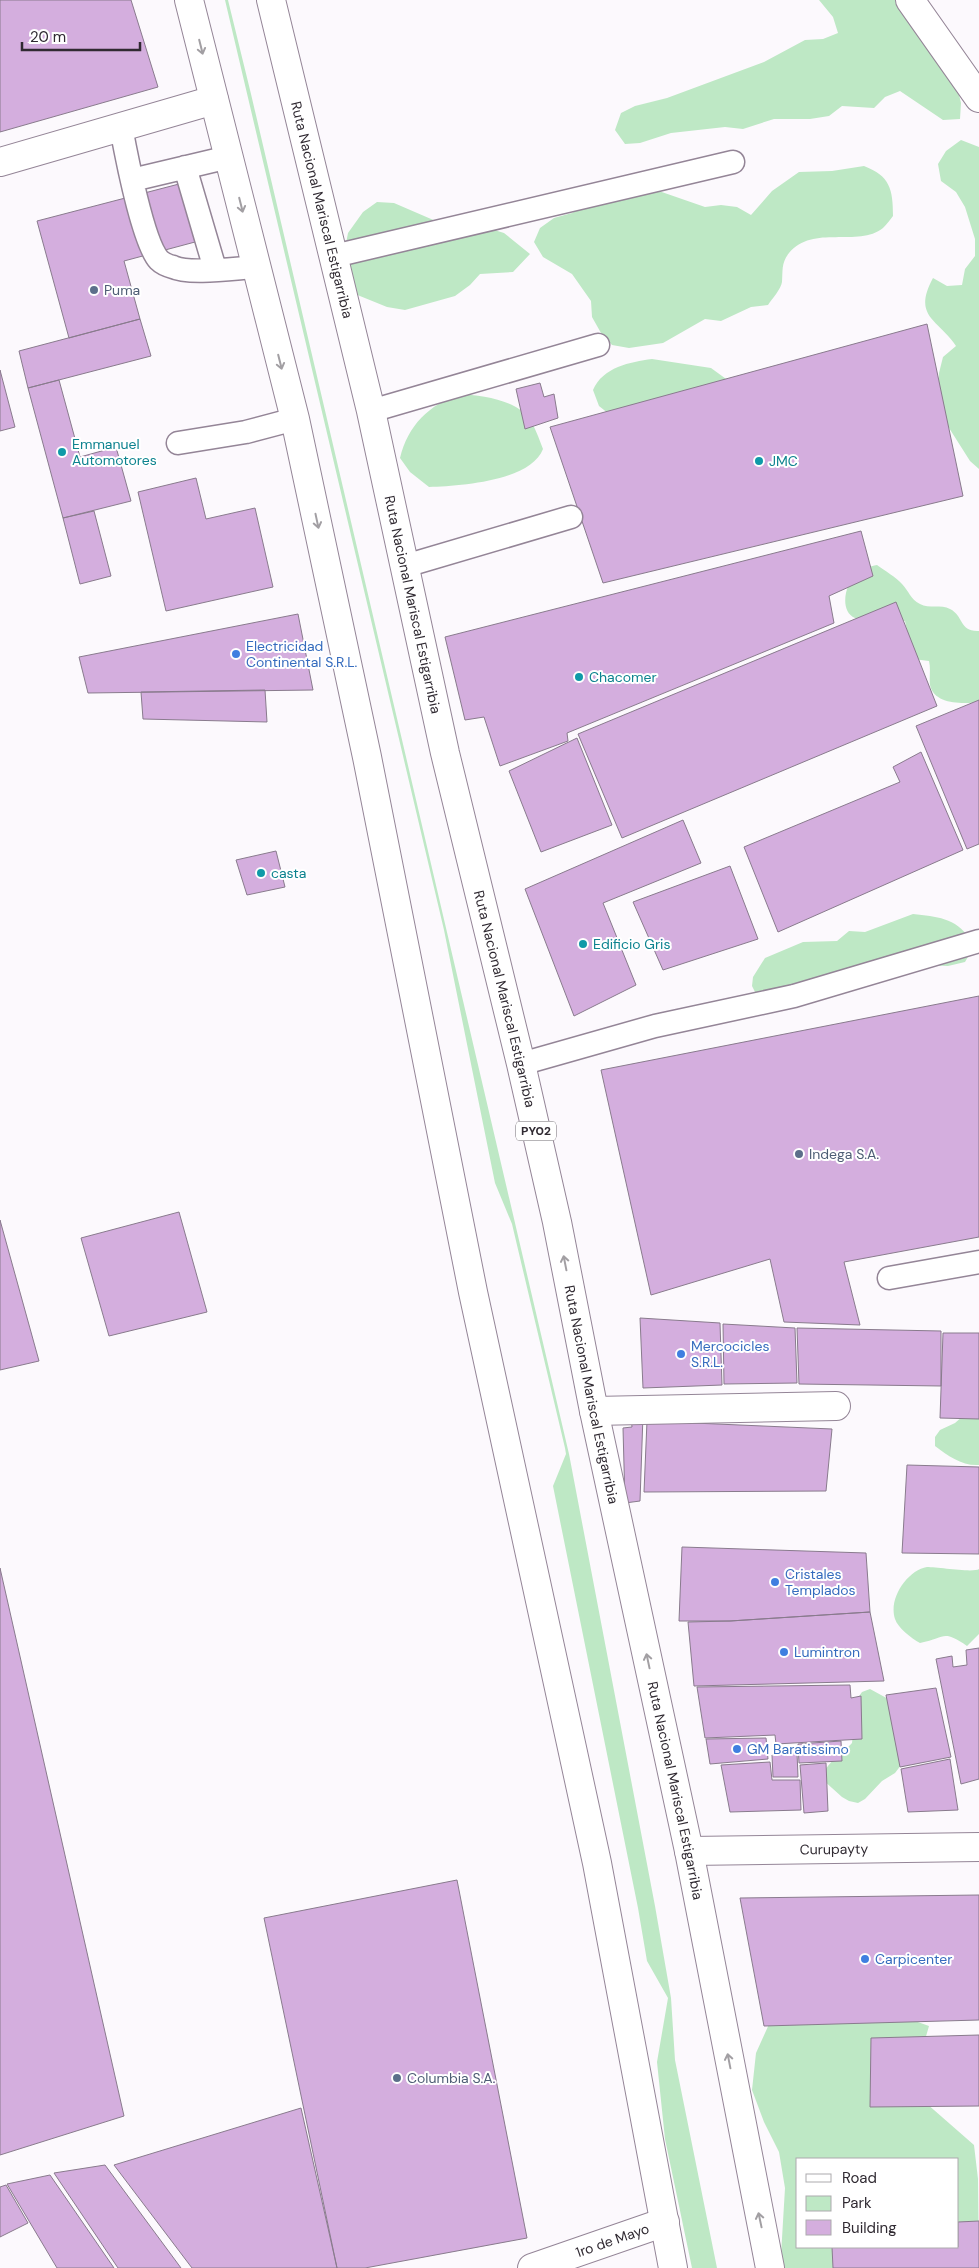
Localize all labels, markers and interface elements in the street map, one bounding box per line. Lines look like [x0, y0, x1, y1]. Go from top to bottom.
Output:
scale bar [22, 20, 140, 52]
text: 20 m [30, 27, 66, 47]
one-way arrow [197, 39, 206, 55]
street label: Ruta Nacional Mariscal Estigarribia [287, 100, 357, 320]
one-way arrow [237, 196, 246, 212]
place label: Puma [104, 281, 140, 299]
marker: Puma [88, 284, 100, 296]
one-way arrow [276, 354, 286, 370]
place label: Emmanuel Automotores [72, 435, 157, 469]
marker: Emmanuel Automotores [56, 446, 68, 458]
place label: JMC [769, 452, 798, 470]
marker: JMC [753, 455, 765, 467]
street label: Ruta Nacional Mariscal Estigarribia [381, 494, 445, 715]
one-way arrow [312, 512, 322, 528]
place label: Electricidad Continental S.R.L. [246, 637, 358, 671]
marker: Electricidad Continental S.R.L. [230, 648, 242, 660]
place label: Chacomer [589, 668, 657, 686]
marker: Chacomer [573, 671, 585, 683]
place label: casta [271, 864, 306, 882]
marker: casta [255, 867, 267, 879]
street label: Ruta Nacional Mariscal Estigarribia [470, 889, 540, 1109]
place label: Edificio Gris [593, 935, 671, 953]
marker: Edificio Gris [577, 938, 589, 950]
road number: PY02 [516, 1122, 556, 1140]
place label: Indega S.A. [809, 1145, 879, 1163]
marker: Indega S.A. [793, 1148, 805, 1160]
one-way arrow [559, 1255, 569, 1271]
street label: Ruta Nacional Mariscal Estigarribia [561, 1284, 623, 1505]
place label: Mercocicles S.R.L. [691, 1337, 769, 1371]
marker: Mercocicles S.R.L. [675, 1348, 687, 1360]
place label: Cristales Templados [785, 1565, 856, 1599]
marker: Cristales Templados [769, 1576, 781, 1588]
place label: Lumintron [794, 1643, 860, 1661]
marker: Lumintron [778, 1646, 790, 1658]
one-way arrow [643, 1654, 652, 1670]
street label: Ruta Nacional Mariscal Estigarribia [644, 1680, 707, 1901]
place label: GM Baratissimo [747, 1740, 849, 1758]
marker: GM Baratissimo [731, 1743, 743, 1755]
street label: Curupayty [800, 1840, 869, 1858]
place label: Carpicenter [875, 1950, 952, 1968]
marker: Carpicenter [859, 1953, 871, 1965]
one-way arrow [724, 2053, 733, 2069]
place label: Columbia S.A. [407, 2069, 496, 2087]
marker: Columbia S.A. [391, 2072, 403, 2084]
legend [796, 2158, 959, 2248]
text: Road [842, 2168, 877, 2188]
text: Park [842, 2193, 872, 2213]
one-way arrow [755, 2213, 764, 2229]
text: Building [842, 2218, 897, 2238]
street label: 1ro de Mayo [573, 2219, 651, 2261]

